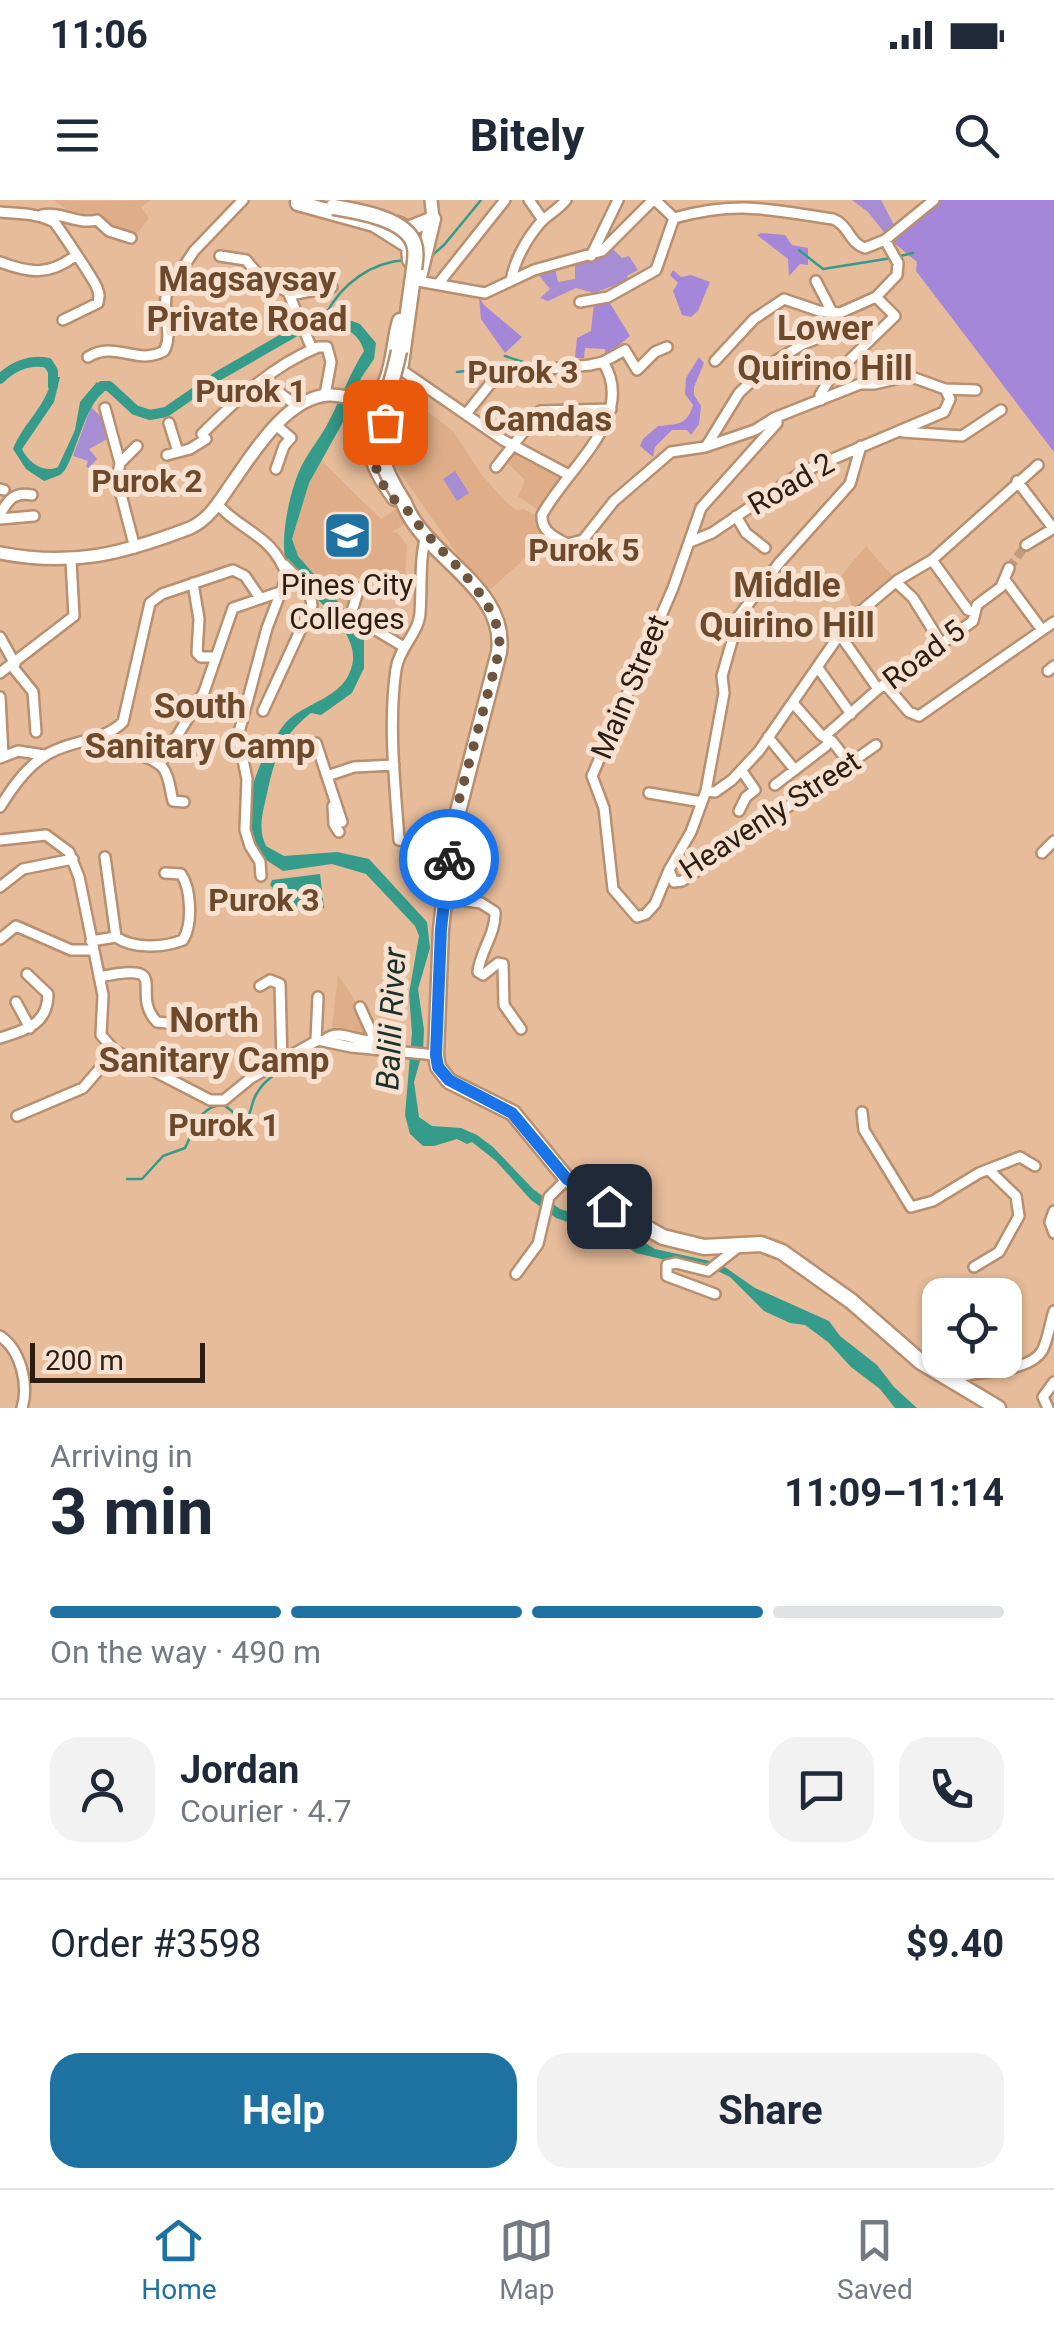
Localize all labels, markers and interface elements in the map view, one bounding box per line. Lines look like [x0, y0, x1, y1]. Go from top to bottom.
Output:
text: 11:06 [50, 13, 148, 57]
icon: menu [50, 108, 105, 163]
icon: search [949, 108, 1004, 163]
text: Bitely [470, 109, 584, 162]
district label: Magsaysay Private Road [147, 259, 347, 340]
district label: Lower Quirino Hill [737, 308, 913, 389]
district label: Purok 3 [467, 353, 579, 391]
district label: Purok 1 [195, 372, 307, 410]
pin [343, 380, 428, 465]
icon: bag [358, 395, 413, 450]
district label: Camdas [484, 399, 612, 440]
street label: Road 2 [742, 445, 840, 522]
district label: Purok 2 [91, 462, 203, 500]
school or university icon: Pines City Colleges [321, 510, 373, 562]
district label: Purok 5 [528, 531, 640, 569]
district label: Middle Quirino Hill [699, 565, 875, 646]
place label: Pines City Colleges [281, 567, 413, 636]
street label: Main Street [584, 610, 676, 764]
street label: Road 5 [876, 613, 971, 697]
district label: South Sanitary Camp [85, 686, 315, 767]
street label: Heavenly Street [673, 743, 867, 886]
courier [399, 809, 499, 909]
icon: bike [422, 832, 477, 887]
district label: Purok 3 [208, 881, 320, 919]
water label: Balili River [368, 945, 414, 1091]
district label: North Sanitary Camp [99, 1000, 329, 1081]
district label: Purok 1 [168, 1106, 280, 1144]
pin [567, 1164, 652, 1249]
icon: home [582, 1179, 637, 1234]
map controls [922, 1278, 1022, 1378]
button: locate [922, 1278, 1022, 1378]
scale bar [30, 1338, 205, 1382]
text: 200 m [45, 1344, 124, 1377]
text: Arriving in [50, 1437, 193, 1475]
text: 11:09–11:14 [784, 1471, 1004, 1515]
text: 3 min [50, 1474, 213, 1550]
text: On the way · 490 m [50, 1633, 321, 1671]
button: person [50, 1737, 155, 1842]
button: chat [769, 1737, 874, 1842]
button: phone [899, 1737, 1004, 1842]
text: Jordan [180, 1748, 299, 1792]
text: Courier · 4.7 [180, 1792, 352, 1830]
text: Order #3598 [50, 1922, 261, 1966]
text: $9.40 [906, 1922, 1004, 1966]
button: Help [50, 2053, 517, 2168]
button: Share [537, 2053, 1004, 2168]
tab: Home [141, 2213, 217, 2306]
tab: Map [499, 2213, 555, 2306]
tab: Saved [837, 2213, 913, 2306]

